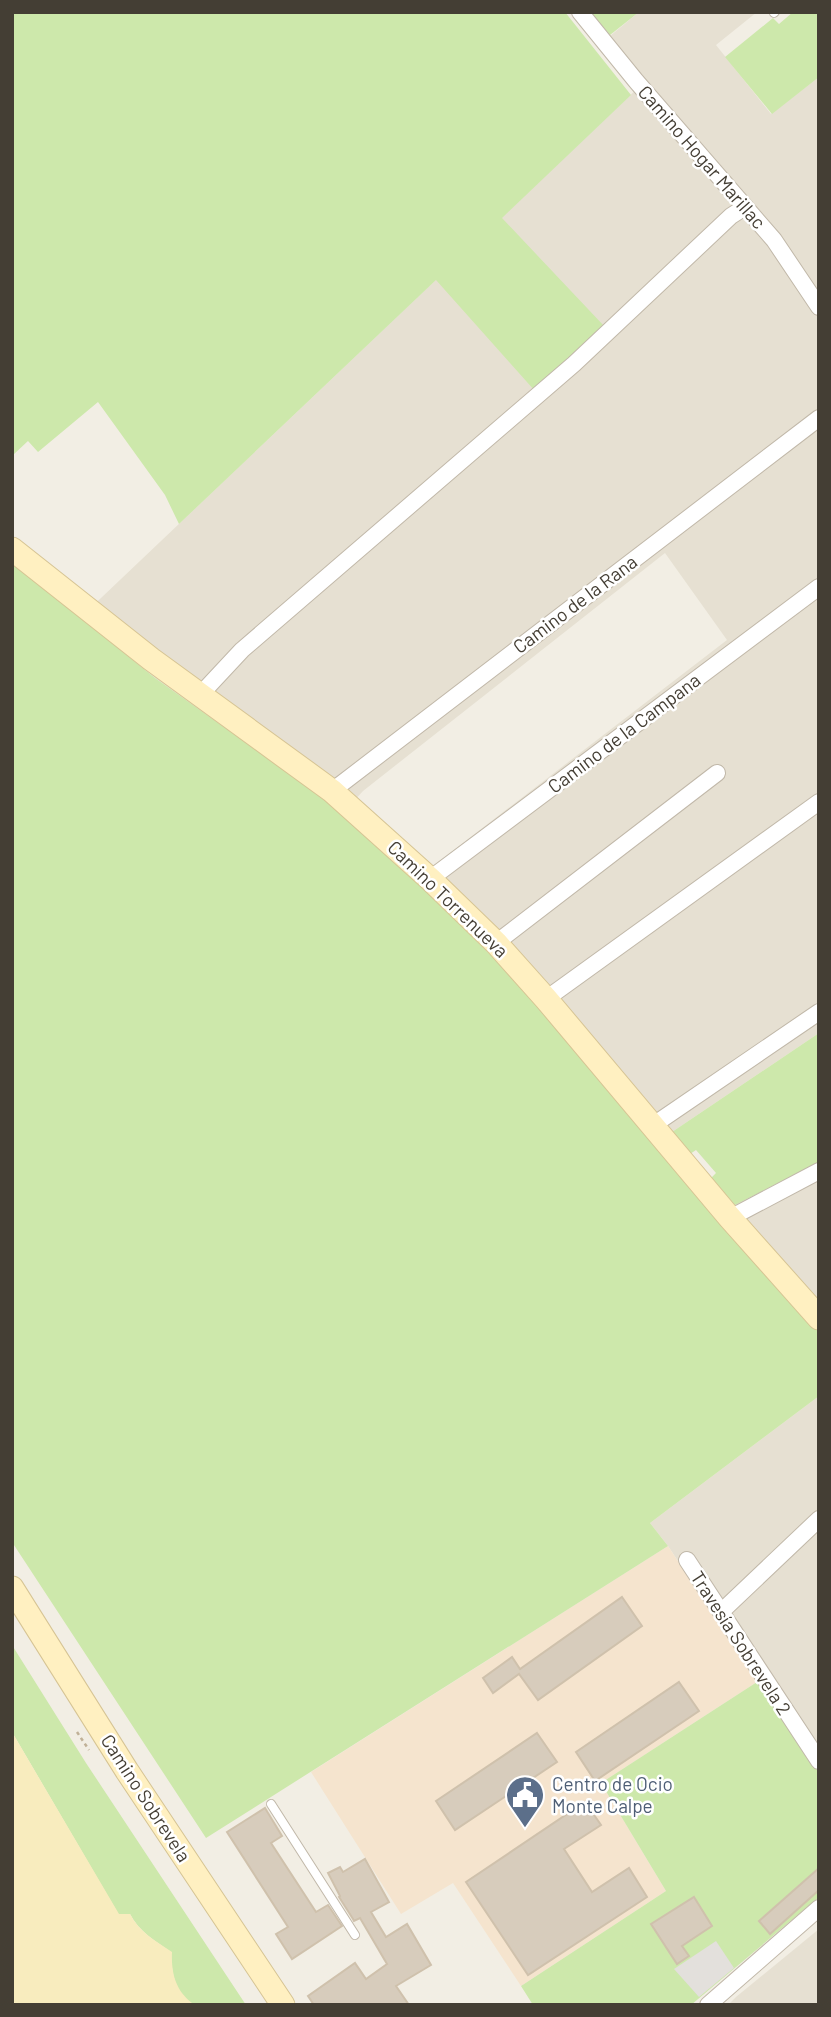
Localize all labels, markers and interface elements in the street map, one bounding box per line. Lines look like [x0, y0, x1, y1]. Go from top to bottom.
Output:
street label: Camino Hogar Marillac [634, 80, 771, 233]
street label: Camino de la Rana [508, 549, 641, 658]
street label: Camino de la Campana [543, 668, 705, 797]
street label: Camino Torrenueva [383, 835, 513, 962]
street label: Travesía Sobrevela 2 [686, 1566, 797, 1719]
street label: Camino Sobrevela [97, 1730, 196, 1866]
place label: Centro de Ocio Monte Calpe [552, 1772, 673, 1817]
public building icon: Centro de Ocio Monte Calpe [504, 1774, 546, 1829]

